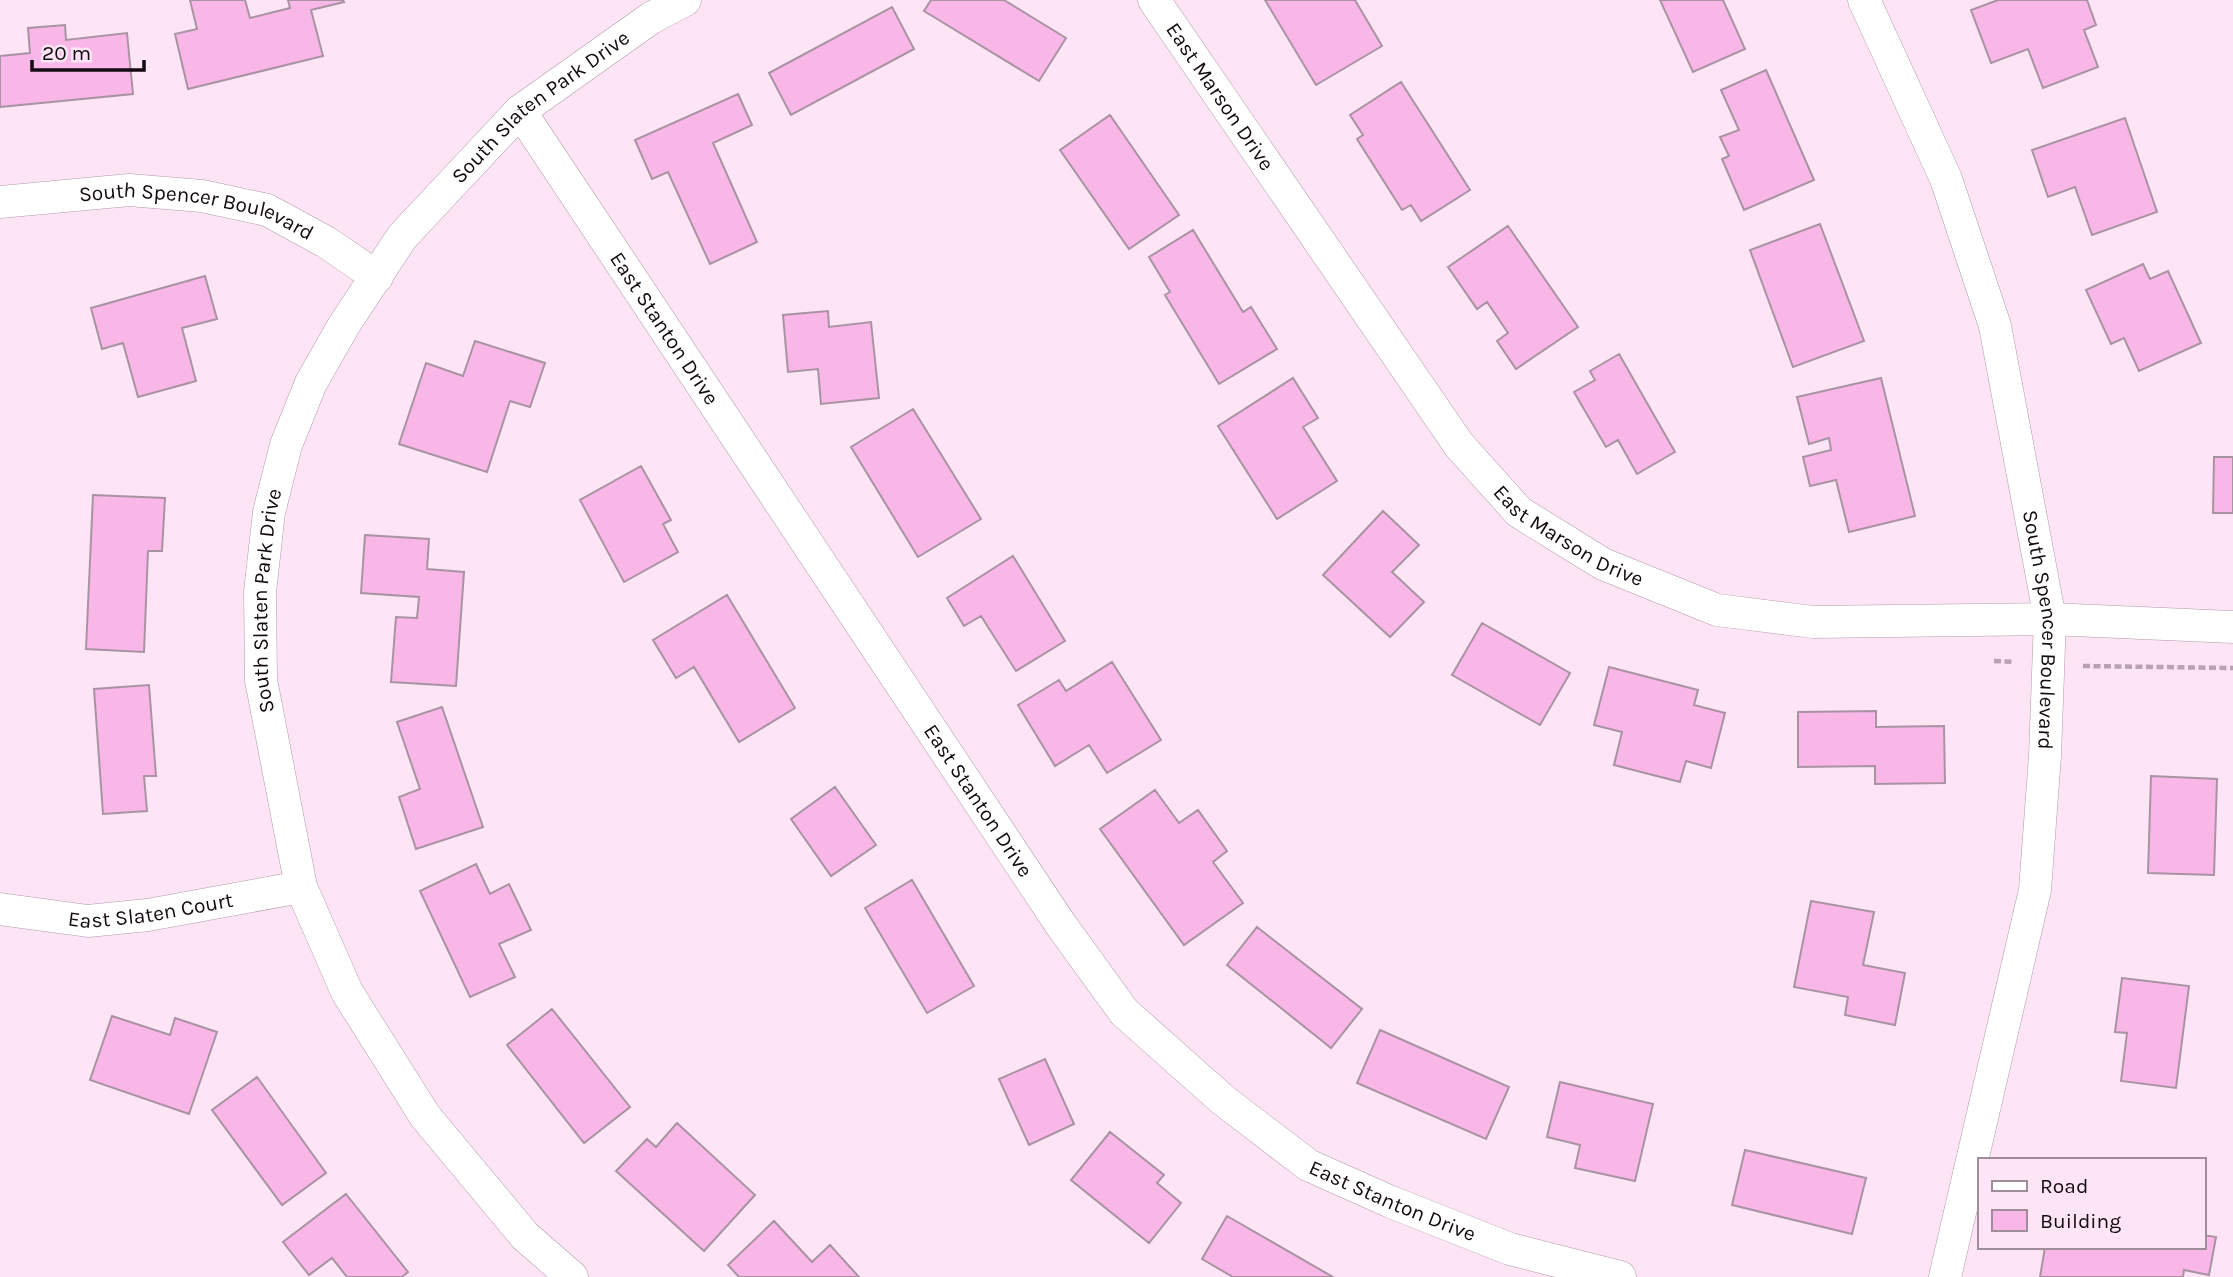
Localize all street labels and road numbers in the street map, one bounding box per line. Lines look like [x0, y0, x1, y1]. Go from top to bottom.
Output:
street label: East Marson Drive [1161, 18, 1279, 175]
street label: South Slaten Park Drive [447, 25, 634, 188]
street label: South Spencer Boulevard [78, 178, 318, 245]
street label: East Stanton Drive [605, 247, 724, 409]
street label: East Marson Drive [1489, 480, 1647, 591]
street label: South Slaten Park Drive [248, 486, 286, 715]
street label: South Spencer Boulevard [2018, 508, 2062, 750]
street label: East Stanton Drive [919, 720, 1038, 882]
street label: East Slaten Court [67, 888, 235, 933]
street label: East Stanton Drive [1305, 1155, 1479, 1246]

